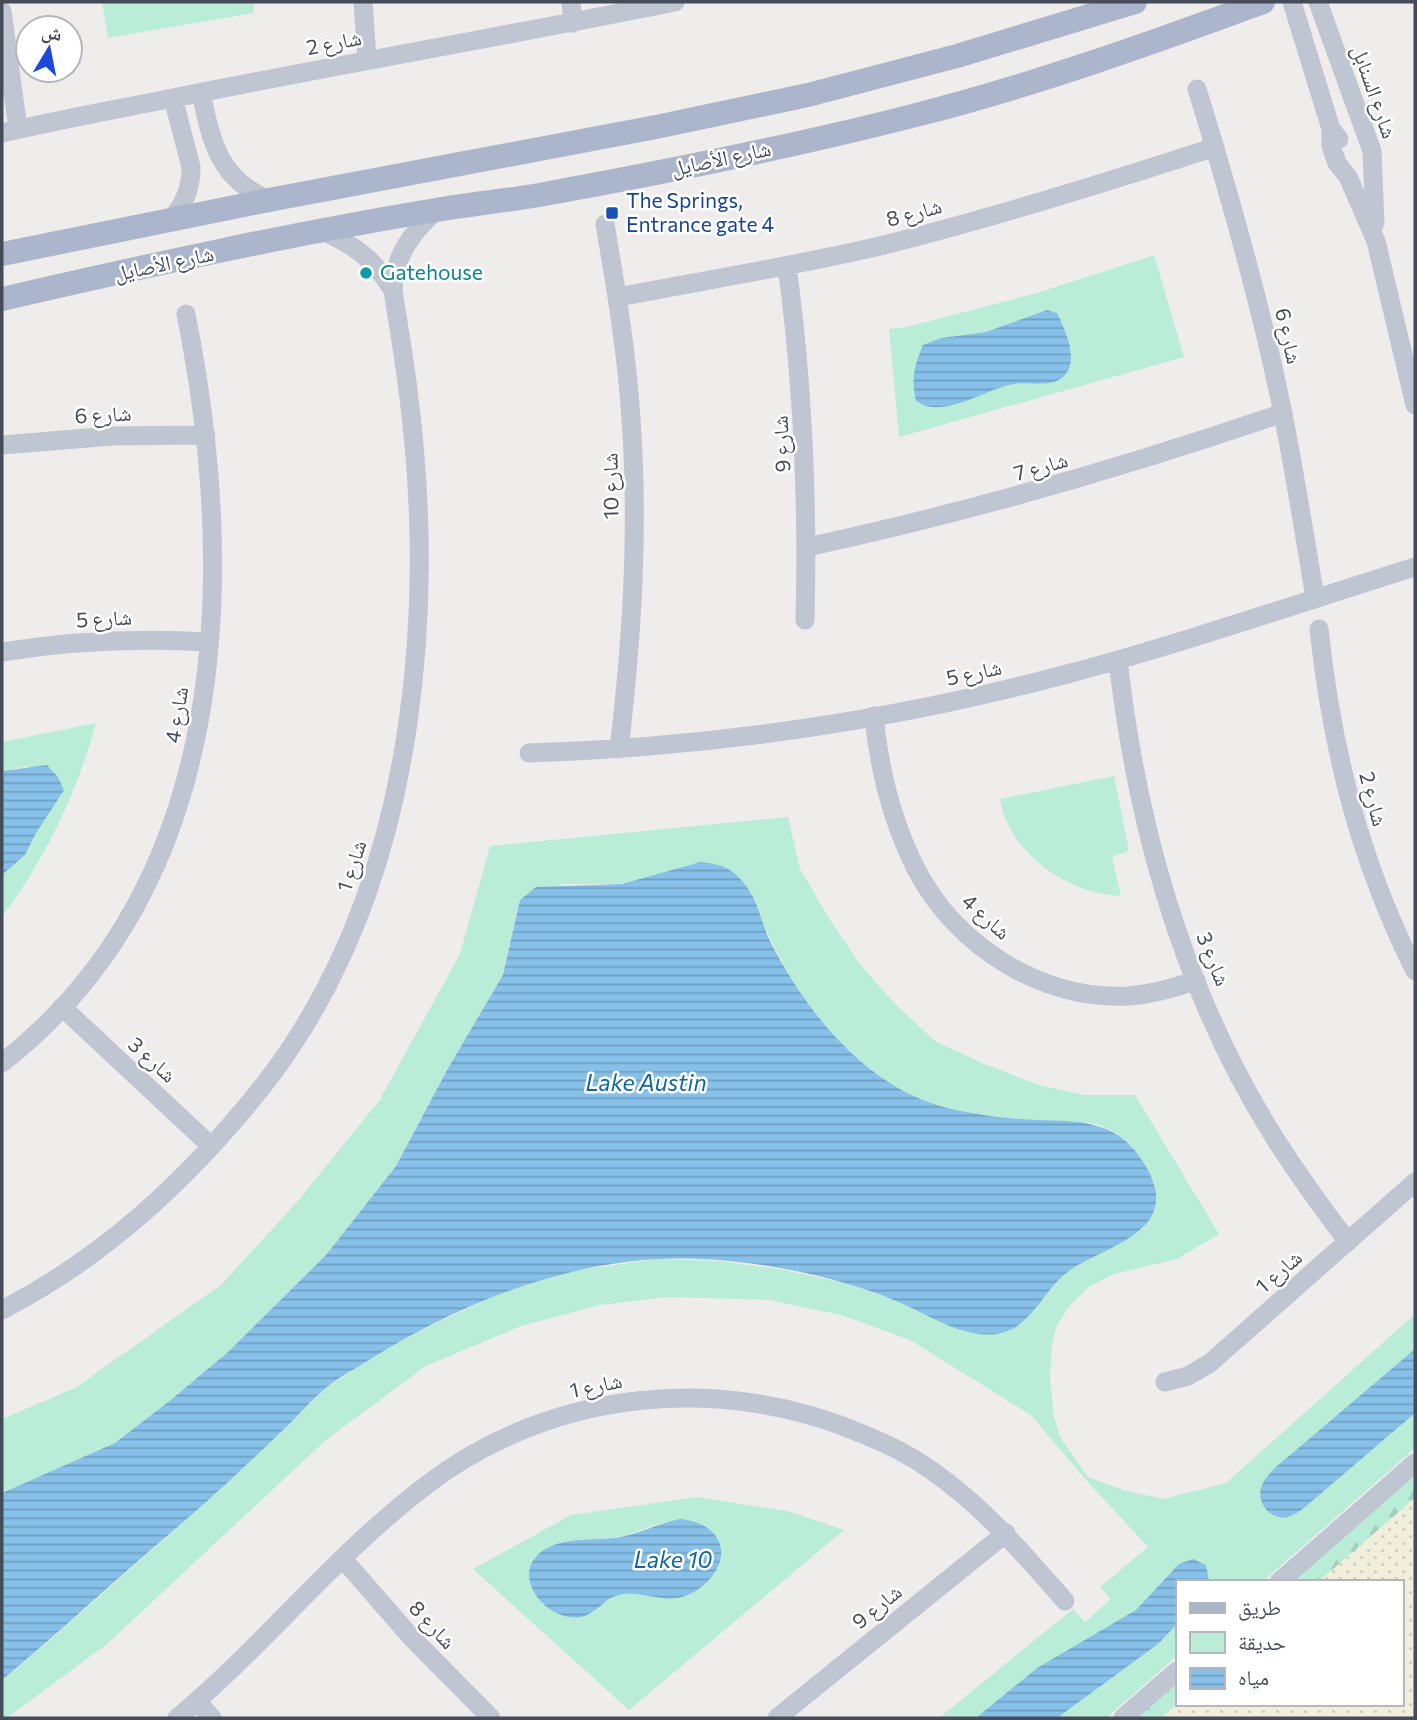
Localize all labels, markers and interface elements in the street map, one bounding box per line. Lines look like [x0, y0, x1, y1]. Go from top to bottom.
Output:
north arrow [14, 14, 84, 84]
text: ش [40, 19, 64, 46]
street label: شارع 2 [304, 24, 364, 61]
street label: شارع السنابل [1346, 42, 1403, 142]
street label: شارع الأصايل [669, 135, 773, 182]
place label: The Springs, Entrance gate 4 [626, 187, 775, 236]
street label: شارع 8 [883, 192, 945, 233]
marker: The Springs, Entrance gate 4 [604, 205, 620, 221]
street label: شارع الأصايل [112, 240, 216, 287]
place label: Gatehouse [380, 259, 483, 284]
marker: Gatehouse [358, 265, 374, 281]
street label: شارع 6 [1269, 305, 1308, 367]
street label: شارع 6 [74, 400, 132, 429]
street label: شارع 9 [767, 415, 796, 473]
street label: شارع 7 [1011, 446, 1071, 487]
street label: شارع 10 [596, 452, 625, 520]
street label: شارع 5 [75, 604, 133, 633]
street label: شارع 5 [944, 653, 1004, 692]
street label: شارع 4 [159, 685, 194, 745]
street label: شارع 2 [1353, 769, 1394, 829]
street label: شارع 1 [331, 837, 373, 895]
street label: شارع 4 [956, 888, 1016, 946]
street label: شارع 3 [1190, 928, 1236, 990]
street label: شارع 3 [123, 1031, 182, 1088]
water label: Lake Austin [585, 1068, 707, 1096]
street label: شارع 1 [1250, 1244, 1308, 1299]
street label: شارع 1 [567, 1367, 625, 1404]
water label: Lake 10 [634, 1545, 712, 1573]
street label: شارع 9 [846, 1578, 907, 1635]
legend [1176, 1580, 1403, 1706]
text: طريق [1238, 1594, 1281, 1621]
street label: شارع 8 [403, 1595, 462, 1655]
text: حديقة [1238, 1629, 1286, 1654]
text: مياه [1238, 1664, 1269, 1689]

